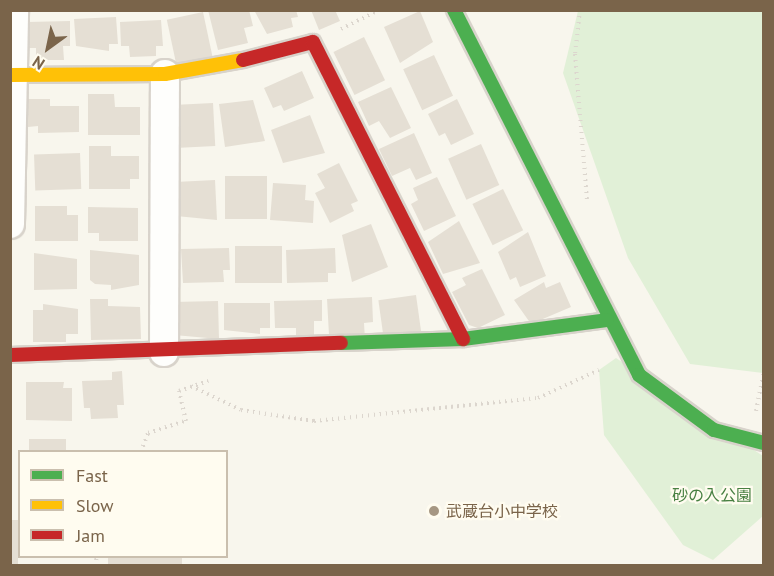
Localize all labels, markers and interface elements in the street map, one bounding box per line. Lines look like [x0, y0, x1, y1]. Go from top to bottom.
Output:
north arrow [18, 18, 78, 78]
text: N [28, 52, 48, 74]
legend [18, 450, 228, 558]
text: Fast [76, 464, 108, 487]
park label: 砂の入公園 [672, 485, 752, 505]
text: Slow [76, 494, 114, 517]
place label: 武蔵台小中学校 [446, 501, 558, 521]
marker: 武蔵台小中学校 [427, 504, 441, 518]
text: Jam [76, 524, 105, 547]

